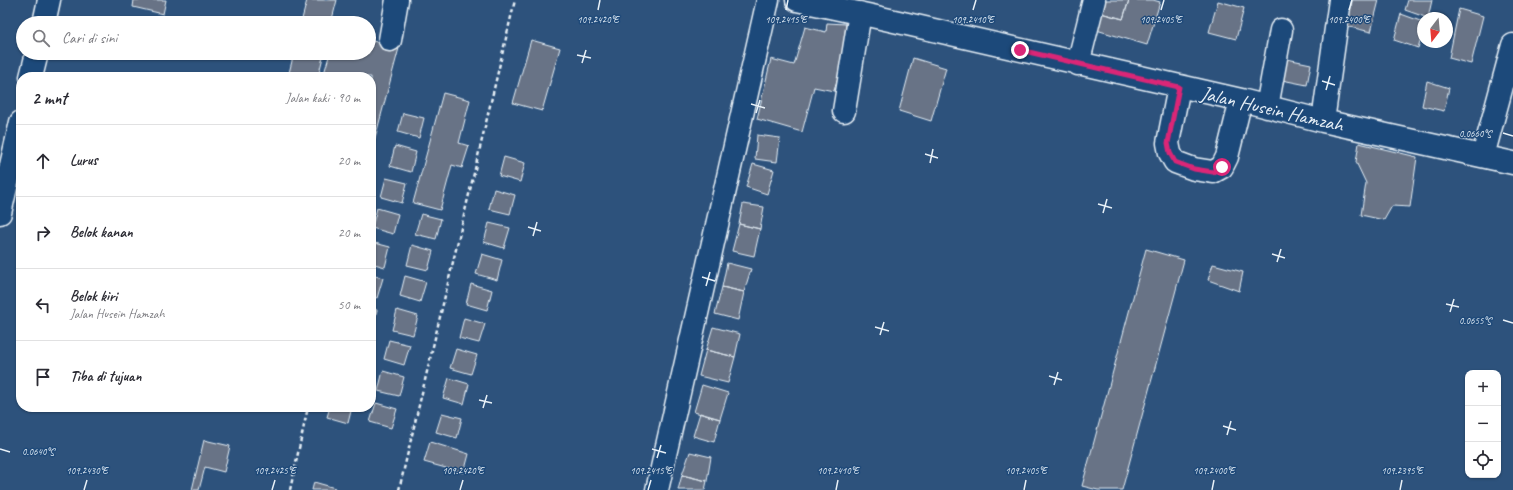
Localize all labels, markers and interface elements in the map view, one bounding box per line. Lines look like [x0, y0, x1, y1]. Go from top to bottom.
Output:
north arrow [1417, 12, 1453, 48]
text: 109.2420°E [577, 13, 621, 26]
text: 109.2415°E [765, 13, 809, 26]
text: 109.2410°E [952, 13, 996, 26]
text: 109.2405°E [1140, 13, 1184, 26]
text: 109.2400°E [1328, 13, 1372, 26]
search box [16, 16, 376, 60]
icon: search [30, 27, 52, 49]
text: Cari di sini [62, 29, 117, 48]
route end [1011, 41, 1029, 59]
street label: Jalan Husein Hamzah [1197, 80, 1347, 138]
text: 2 mnt [32, 88, 67, 109]
text: Jalan kaki · 90 m [286, 90, 360, 106]
text: 0.0660°S [1459, 127, 1493, 140]
icon: ahead [32, 150, 54, 172]
text: Lurus [70, 151, 98, 170]
text: 20 m [338, 153, 360, 169]
route start [1213, 158, 1231, 176]
icon: right [32, 222, 54, 244]
text: Belok kanan [70, 223, 133, 242]
text: 20 m [338, 225, 360, 241]
text: Belok kiri [70, 287, 117, 306]
icon: left [32, 294, 54, 316]
text: 50 m [338, 297, 360, 313]
text: Jalan Husein Hamzah [70, 306, 165, 322]
text: 0.0655°S [1459, 314, 1493, 327]
icon: arrive [32, 366, 54, 388]
text: Tiba di tujuan [70, 367, 141, 386]
map controls [1465, 370, 1501, 478]
button: + [1465, 370, 1501, 406]
button: − [1465, 406, 1501, 442]
button: locate [1465, 442, 1501, 478]
text: 0.0640°S [22, 445, 56, 458]
text: 109.2430°E [66, 464, 110, 477]
text: 109.2425°E [254, 464, 298, 477]
text: 109.2420°E [442, 464, 486, 477]
text: 109.2415°E [630, 464, 674, 477]
text: 109.2410°E [817, 464, 861, 477]
text: 109.2405°E [1005, 464, 1049, 477]
text: 109.2400°E [1193, 464, 1237, 477]
text: 109.2395°E [1381, 464, 1425, 477]

